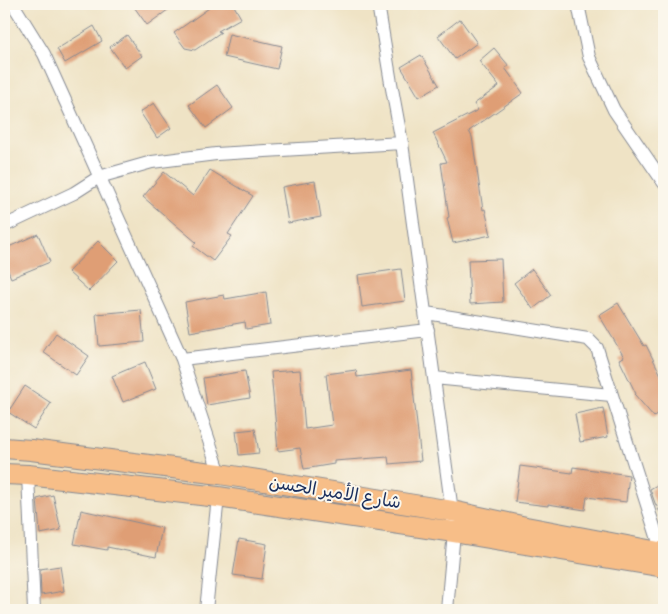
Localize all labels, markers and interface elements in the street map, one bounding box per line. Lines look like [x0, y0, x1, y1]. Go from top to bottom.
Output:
street label: شارع الأمير الحسن [267, 470, 403, 514]

